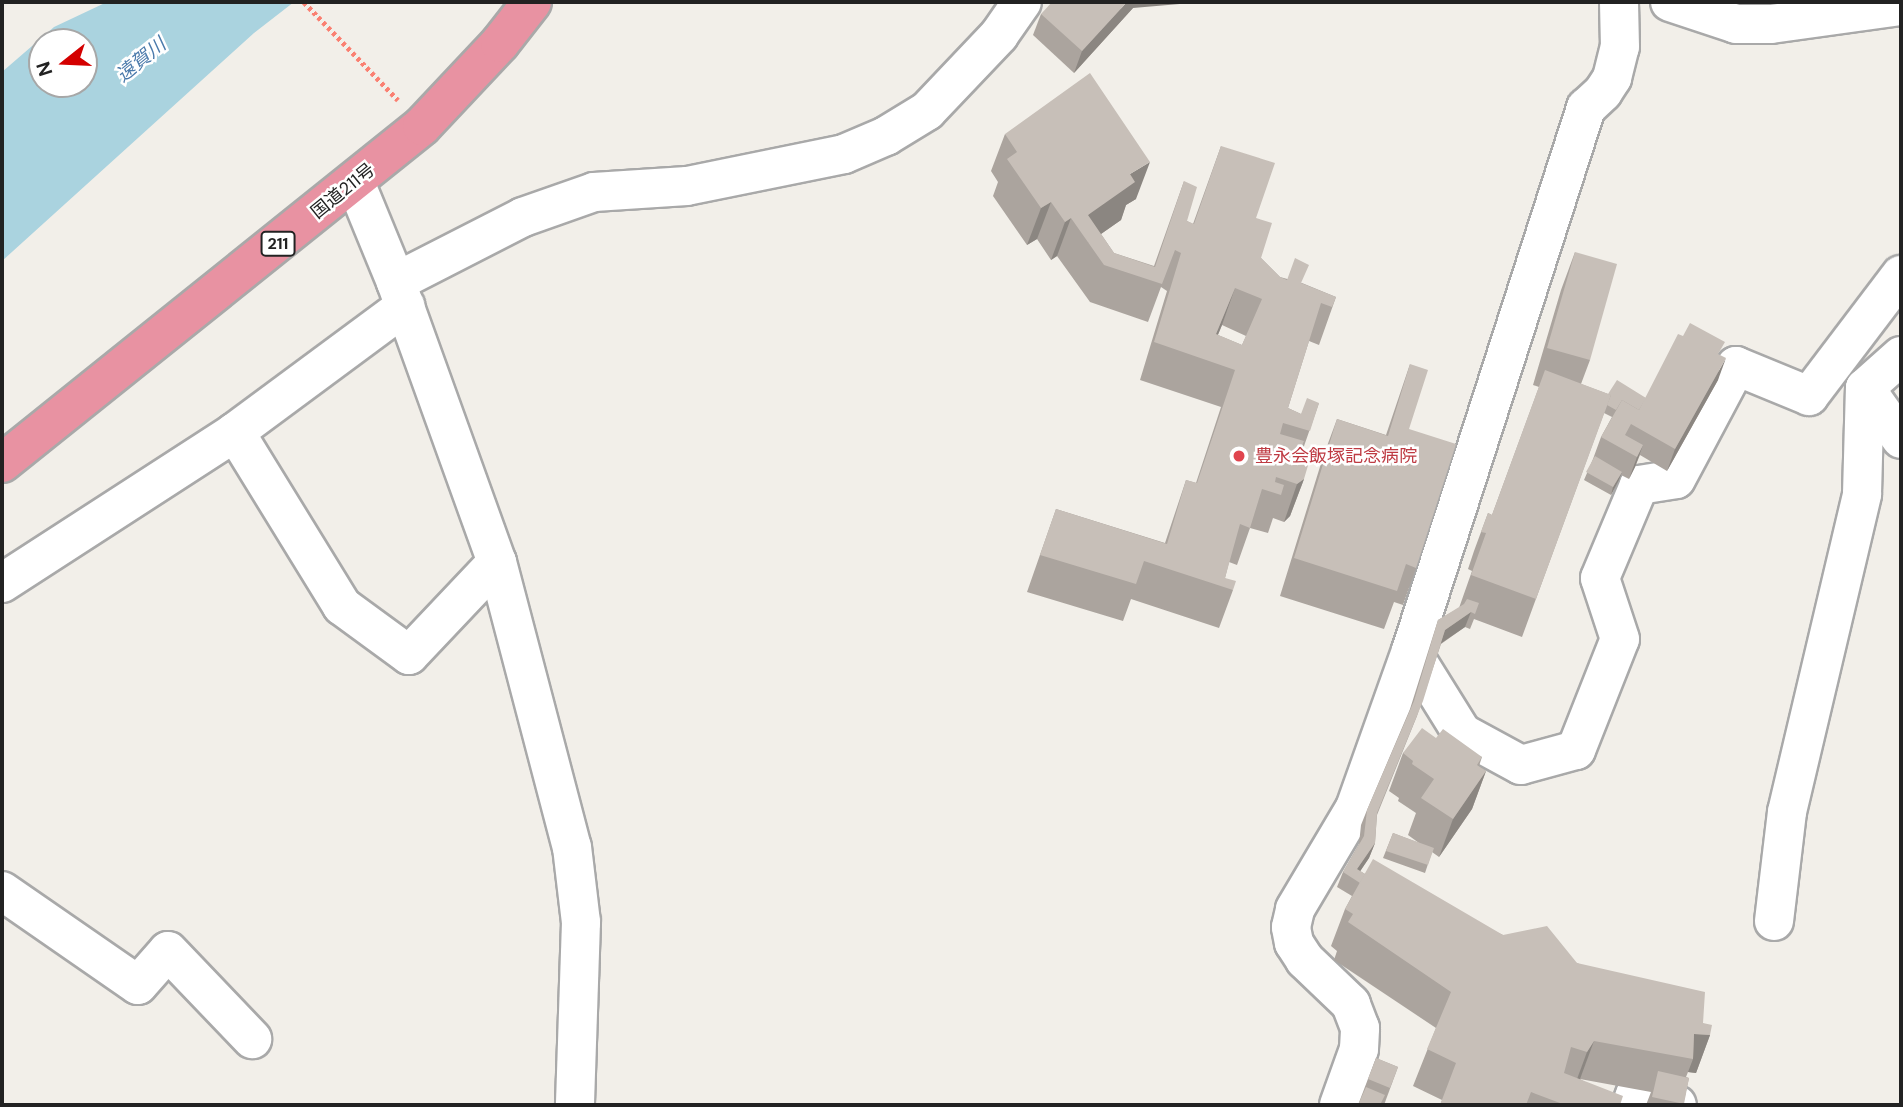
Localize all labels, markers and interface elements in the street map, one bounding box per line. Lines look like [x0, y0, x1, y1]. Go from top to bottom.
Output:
north arrow [28, 28, 98, 98]
water label: 遠賀川 [112, 33, 170, 87]
text: N [30, 59, 58, 79]
street label: 国道211号 [307, 159, 379, 223]
road number: 211 [260, 232, 296, 256]
place label: 豊永会飯塚記念病院 [1255, 445, 1417, 467]
marker: 豊永会飯塚記念病院 [1229, 446, 1249, 466]

